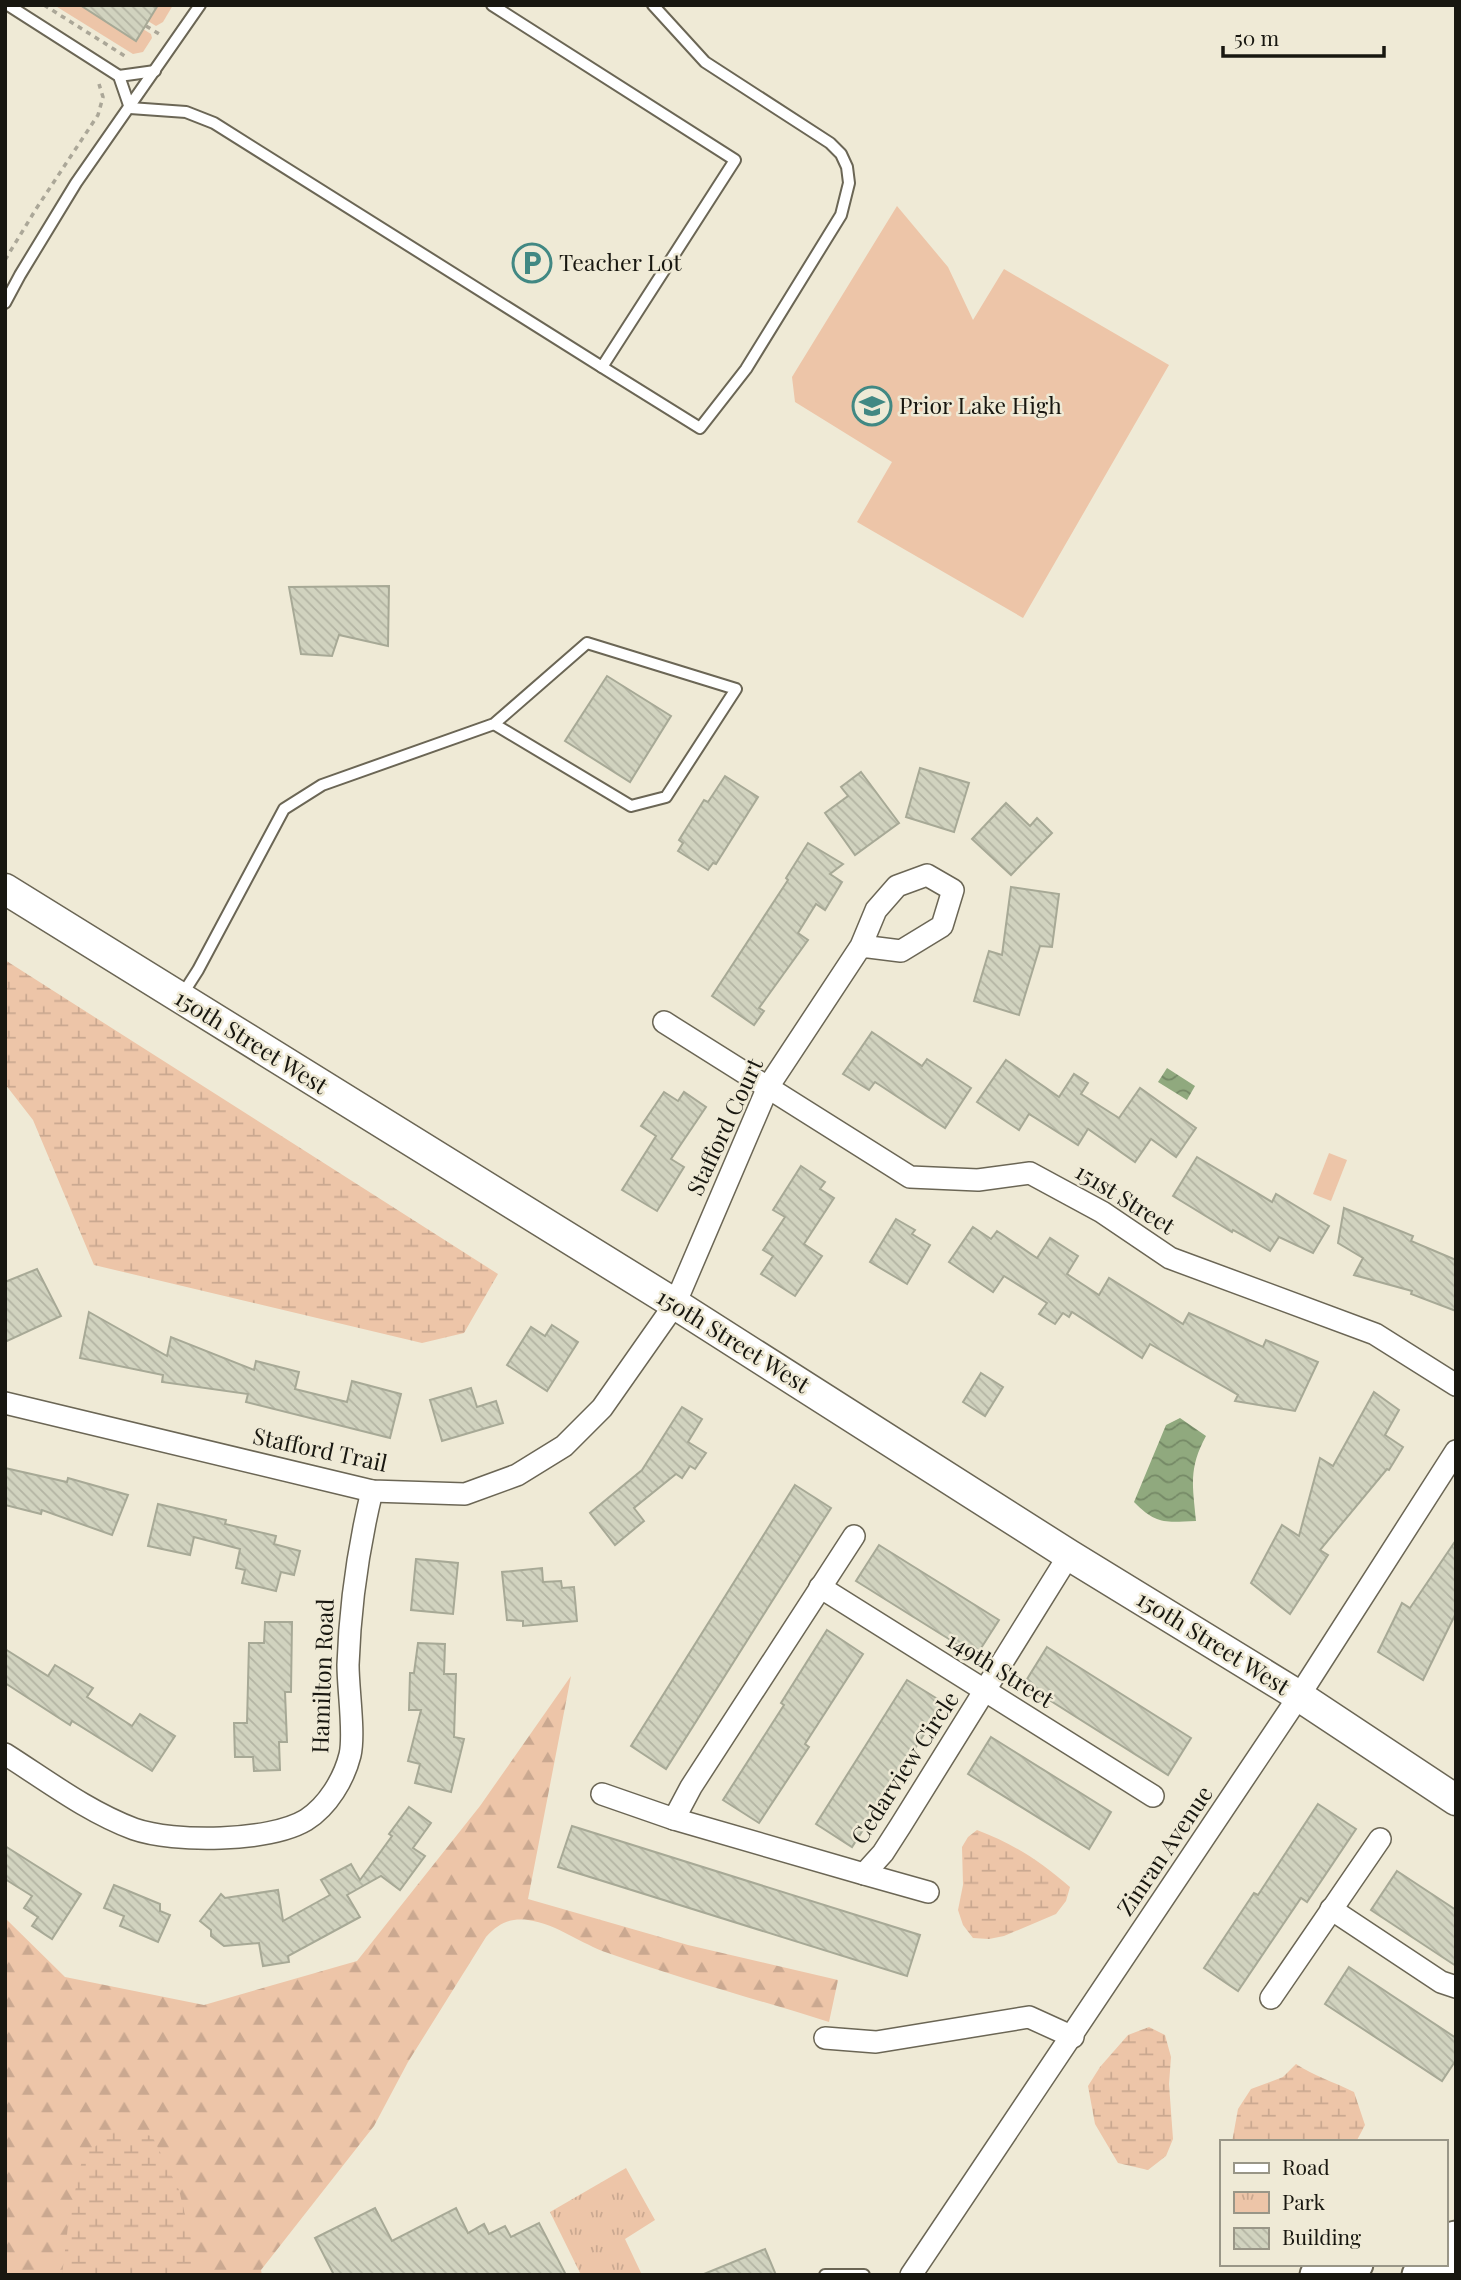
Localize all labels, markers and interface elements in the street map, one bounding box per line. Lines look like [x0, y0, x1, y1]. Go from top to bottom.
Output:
scale bar [1223, 14, 1384, 58]
text: 50 m [1234, 23, 1280, 51]
parking icon: Teacher Lot [511, 242, 553, 284]
place label: Teacher Lot [559, 246, 682, 277]
school or university icon: Prior Lake High [851, 385, 893, 427]
place label: Prior Lake High [899, 389, 1062, 420]
street label: 150th Street West [170, 981, 335, 1101]
street label: Stafford Court [678, 1052, 769, 1200]
street label: 151st Street [1070, 1155, 1182, 1241]
street label: 150th Street West [652, 1280, 817, 1400]
street label: Stafford Trail [250, 1419, 391, 1478]
street label: 150th Street West [1132, 1582, 1297, 1702]
street label: Hamilton Road [303, 1598, 340, 1754]
street label: 149th Street [941, 1624, 1061, 1714]
street label: Cedarview Circle [843, 1685, 965, 1850]
street label: Zinran Avenue [1109, 1779, 1219, 1921]
legend [1220, 2140, 1447, 2266]
text: Road [1282, 2152, 1330, 2180]
text: Park [1282, 2187, 1326, 2215]
text: Building [1282, 2222, 1361, 2250]

